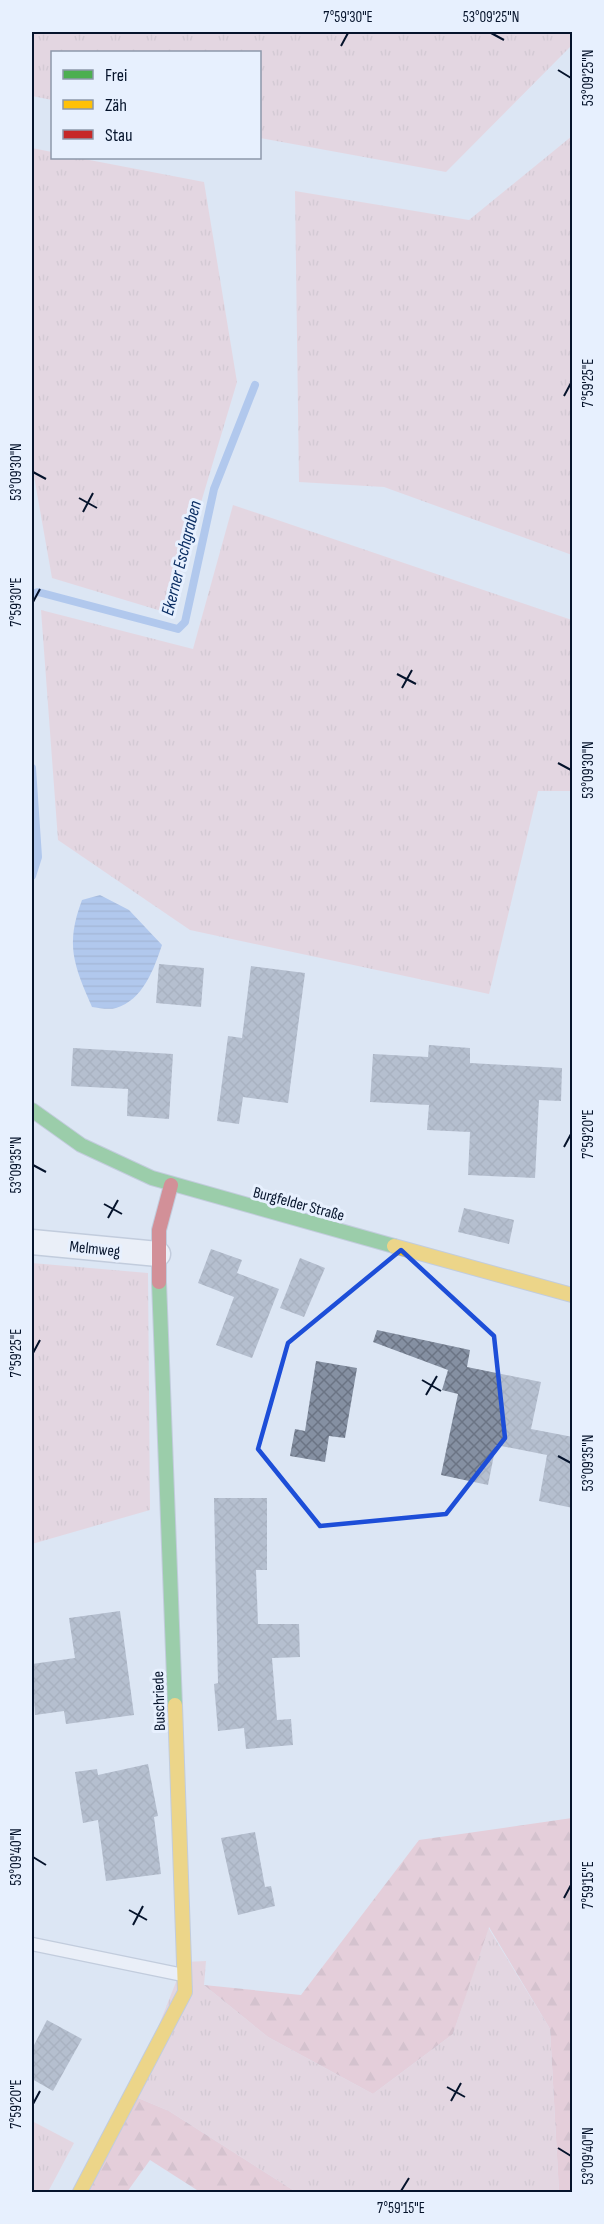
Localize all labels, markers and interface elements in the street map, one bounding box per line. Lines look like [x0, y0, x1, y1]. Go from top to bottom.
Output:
text: 7°59'30"E [323, 8, 373, 27]
text: 53°09'25"N [463, 8, 519, 27]
text: 53°09'25"N [579, 50, 598, 106]
legend [51, 51, 261, 159]
text: Frei [105, 65, 127, 86]
text: Zäh [105, 95, 127, 116]
text: Stau [105, 125, 133, 146]
text: 7°59'25"E [579, 359, 598, 407]
text: 53°09'30"N [7, 443, 26, 501]
water label: Ekerner Eschgraben [157, 498, 206, 618]
text: 7°59'30"E [7, 577, 26, 627]
text: 53°09'30"N [579, 741, 598, 799]
text: 7°59'20"E [579, 1109, 598, 1159]
text: 53°09'35"N [7, 1137, 26, 1193]
street label: Burgfelder Straße [251, 1183, 346, 1226]
street label: Melmweg [69, 1237, 121, 1262]
text: 7°59'25"E [7, 1329, 26, 1377]
text: 53°09'35"N [579, 1435, 598, 1491]
street label: Buschriede [149, 1671, 170, 1731]
text: 53°09'40"N [7, 1828, 26, 1886]
text: 7°59'15"E [579, 1861, 598, 1909]
text: 7°59'20"E [7, 2079, 26, 2129]
text: 53°09'40"N [579, 2127, 598, 2185]
text: 7°59'15"E [377, 2199, 425, 2218]

